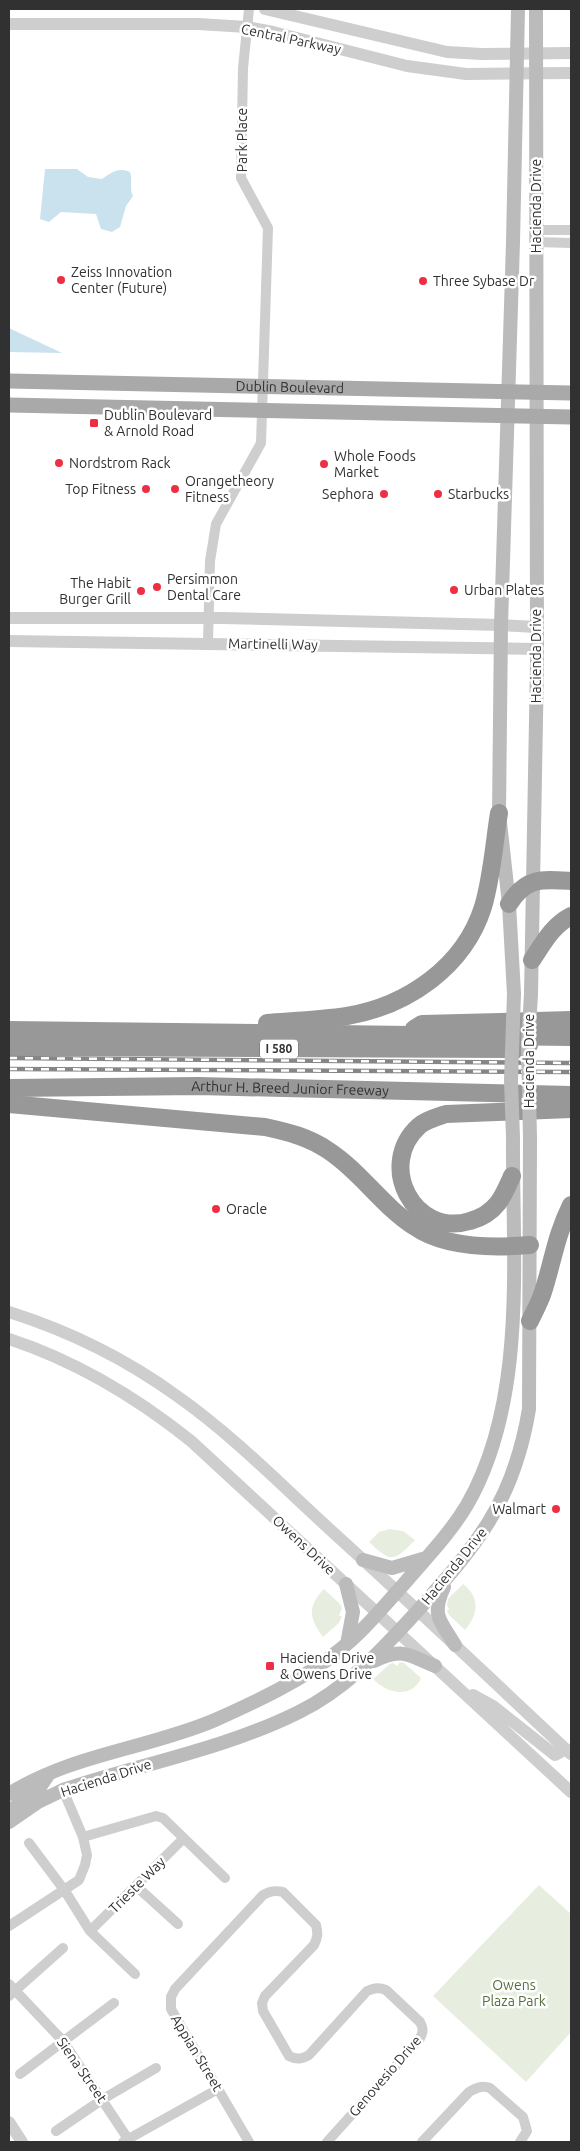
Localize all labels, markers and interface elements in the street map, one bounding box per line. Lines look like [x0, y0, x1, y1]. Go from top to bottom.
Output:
street label: Central Parkway [240, 21, 343, 57]
street label: Park Place [234, 108, 250, 172]
street label: Hacienda Drive [528, 159, 544, 253]
place label: Zeiss Innovation Center (Future) [71, 264, 172, 296]
place label: Three Sybase Dr [433, 273, 535, 289]
marker: Zeiss Innovation Center (Future) [55, 274, 67, 286]
marker: Three Sybase Dr [417, 275, 429, 287]
street label: Dublin Boulevard [236, 378, 344, 396]
place label: Dublin Boulevard & Arnold Road [104, 407, 212, 439]
marker: Dublin Boulevard & Arnold Road [88, 417, 100, 429]
place label: Whole Foods Market [334, 448, 416, 480]
place label: Nordstrom Rack [69, 455, 171, 471]
marker: Nordstrom Rack [53, 457, 65, 469]
marker: Whole Foods Market [318, 458, 330, 470]
place label: Orangetheory Fitness [185, 473, 274, 505]
place label: Top Fitness [65, 481, 136, 497]
marker: Top Fitness [140, 483, 152, 495]
marker: Orangetheory Fitness [169, 483, 181, 495]
place label: Sephora [322, 486, 374, 502]
place label: Starbucks [448, 486, 509, 502]
marker: Sephora [378, 488, 390, 500]
marker: Starbucks [432, 488, 444, 500]
place label: Persimmon Dental Care [167, 571, 241, 603]
place label: The Habit Burger Grill [59, 575, 131, 607]
marker: Persimmon Dental Care [151, 581, 163, 593]
place label: Urban Plates [464, 582, 544, 598]
marker: Urban Plates [448, 584, 460, 596]
marker: The Habit Burger Grill [135, 585, 147, 597]
street label: Hacienda Drive [528, 609, 544, 703]
street label: Martinelli Way [228, 635, 318, 653]
street label: Hacienda Drive [521, 1014, 537, 1108]
road number: I 580 [260, 1040, 298, 1058]
street label: Arthur H. Breed Junior Freeway [191, 1078, 389, 1099]
place label: Oracle [226, 1201, 267, 1217]
marker: Oracle [210, 1203, 222, 1215]
place label: Walmart [492, 1501, 546, 1517]
marker: Walmart [550, 1503, 562, 1515]
street label: Owens Drive [269, 1512, 339, 1578]
street label: Hacienda Drive [418, 1524, 490, 1608]
place label: Hacienda Drive & Owens Drive [280, 1650, 374, 1682]
marker: Hacienda Drive & Owens Drive [264, 1660, 276, 1672]
street label: Hacienda Drive [59, 1756, 153, 1800]
street label: Trieste Way [106, 1853, 169, 1916]
park label: Owens Plaza Park [482, 1977, 546, 2009]
street label: Appian Street [168, 2012, 226, 2095]
street label: Genovesio Drive [346, 2032, 424, 2120]
street label: Siena Street [54, 2034, 111, 2106]

